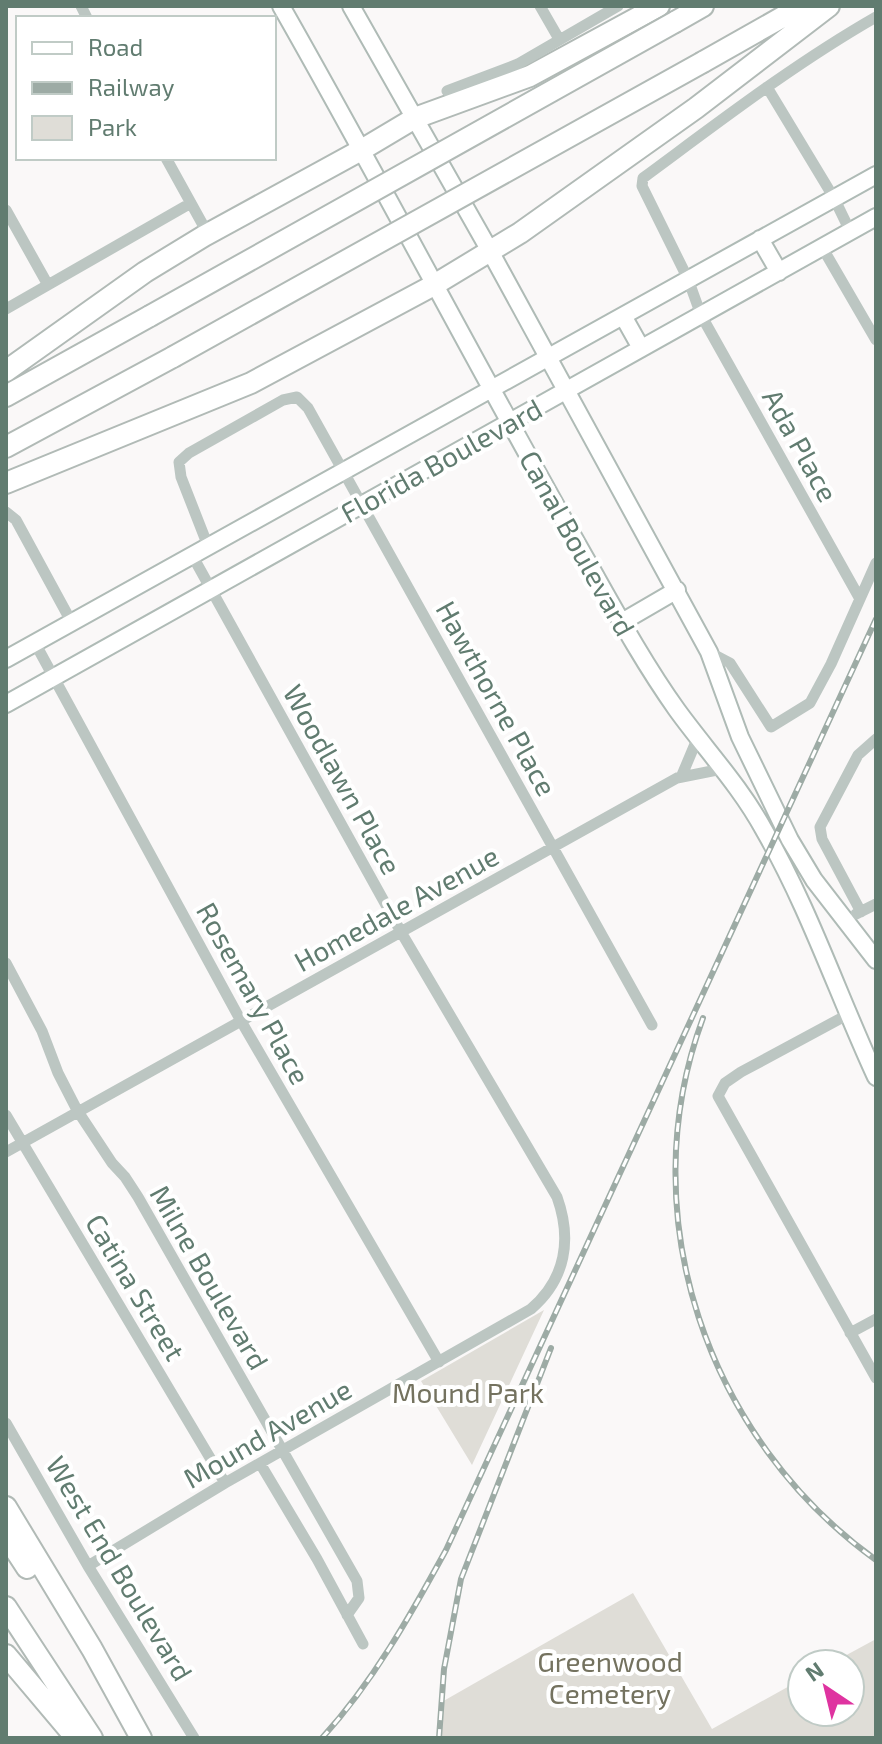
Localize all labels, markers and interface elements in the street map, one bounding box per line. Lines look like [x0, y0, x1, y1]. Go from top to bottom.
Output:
legend [16, 16, 276, 160]
text: Road [88, 32, 143, 61]
text: Railway [88, 72, 175, 101]
text: Park [88, 112, 137, 141]
street label: Ada Place [756, 383, 846, 507]
street label: Florida Boulevard [334, 391, 548, 529]
street label: Canal Boulevard [513, 445, 643, 641]
street label: Hawthorne Place [429, 595, 565, 801]
street label: Woodlawn Place [277, 678, 409, 880]
street label: Homedale Avenue [288, 838, 504, 978]
street label: Rosemary Place [190, 896, 318, 1090]
street label: Milne Boulevard [144, 1179, 276, 1375]
street label: Catina Street [79, 1208, 193, 1366]
street label: Mound Avenue [177, 1371, 357, 1495]
park label: Mound Park [392, 1375, 544, 1409]
street label: West End Boulevard [39, 1450, 201, 1686]
park label: Greenwood Cemetery [537, 1644, 683, 1710]
north arrow [786, 1648, 866, 1728]
text: N [800, 1656, 828, 1686]

